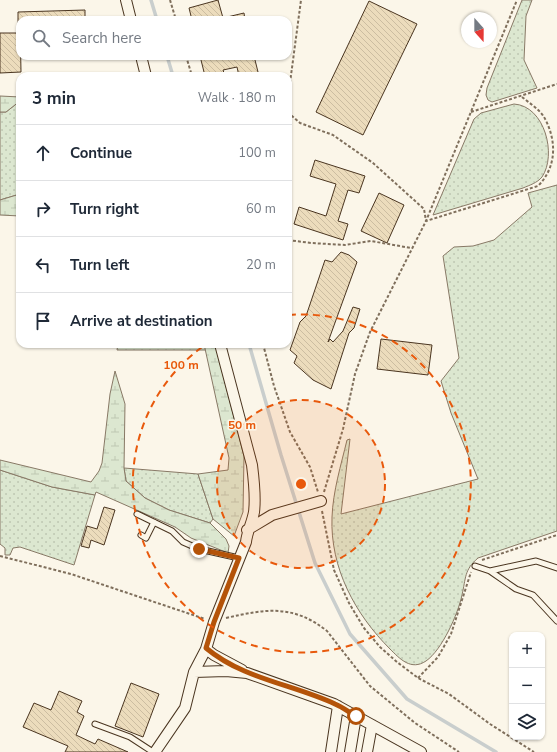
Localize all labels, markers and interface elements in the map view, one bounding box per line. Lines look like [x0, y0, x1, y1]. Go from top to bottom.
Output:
north arrow [461, 12, 497, 48]
search box [16, 16, 292, 60]
icon: search [30, 27, 52, 49]
text: Search here [62, 28, 142, 48]
text: 3 min [32, 87, 76, 110]
text: Walk · 180 m [198, 89, 276, 107]
icon: ahead [32, 142, 54, 164]
text: Continue [70, 143, 132, 163]
text: 100 m [238, 144, 276, 162]
icon: right [32, 198, 54, 220]
text: Turn right [70, 199, 139, 219]
text: 60 m [246, 200, 276, 218]
icon: left [32, 254, 54, 276]
text: Turn left [70, 255, 129, 275]
text: 20 m [246, 256, 276, 274]
icon: arrive [32, 310, 54, 332]
text: Arrive at destination [70, 311, 213, 331]
text: 100 m [163, 357, 199, 373]
text: 50 m [228, 417, 256, 433]
centre of rings [294, 477, 308, 491]
route end [190, 540, 208, 558]
map controls [509, 632, 545, 740]
button: + [509, 632, 545, 668]
button: − [509, 668, 545, 704]
button: layers [509, 704, 545, 740]
route start [347, 707, 365, 725]

